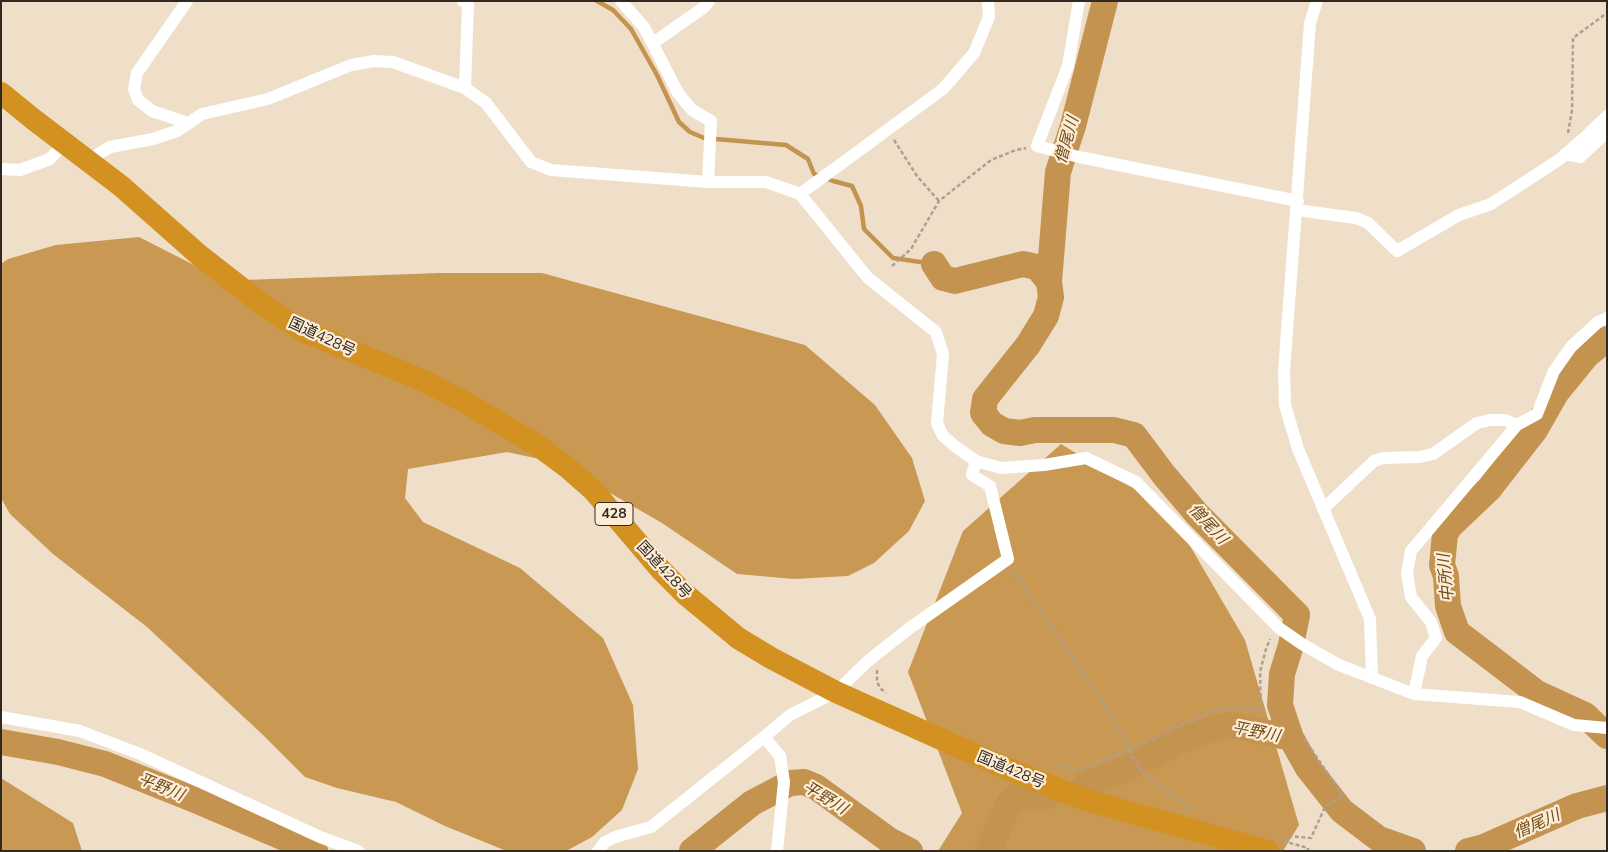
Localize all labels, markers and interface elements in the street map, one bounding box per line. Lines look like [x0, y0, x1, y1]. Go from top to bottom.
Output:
water label: 僧尾川 [1051, 114, 1083, 166]
street label: 国道428号 [286, 314, 358, 360]
water label: 僧尾川 [1185, 500, 1231, 548]
road number: 428 [595, 502, 633, 526]
street label: 国道428号 [633, 538, 695, 602]
water label: 中所川 [1434, 553, 1458, 603]
water label: 平野川 [1231, 718, 1281, 746]
street label: 国道428号 [974, 748, 1048, 792]
water label: 平野川 [135, 769, 187, 805]
water label: 平野川 [799, 777, 851, 819]
water label: 僧尾川 [1511, 805, 1563, 843]

